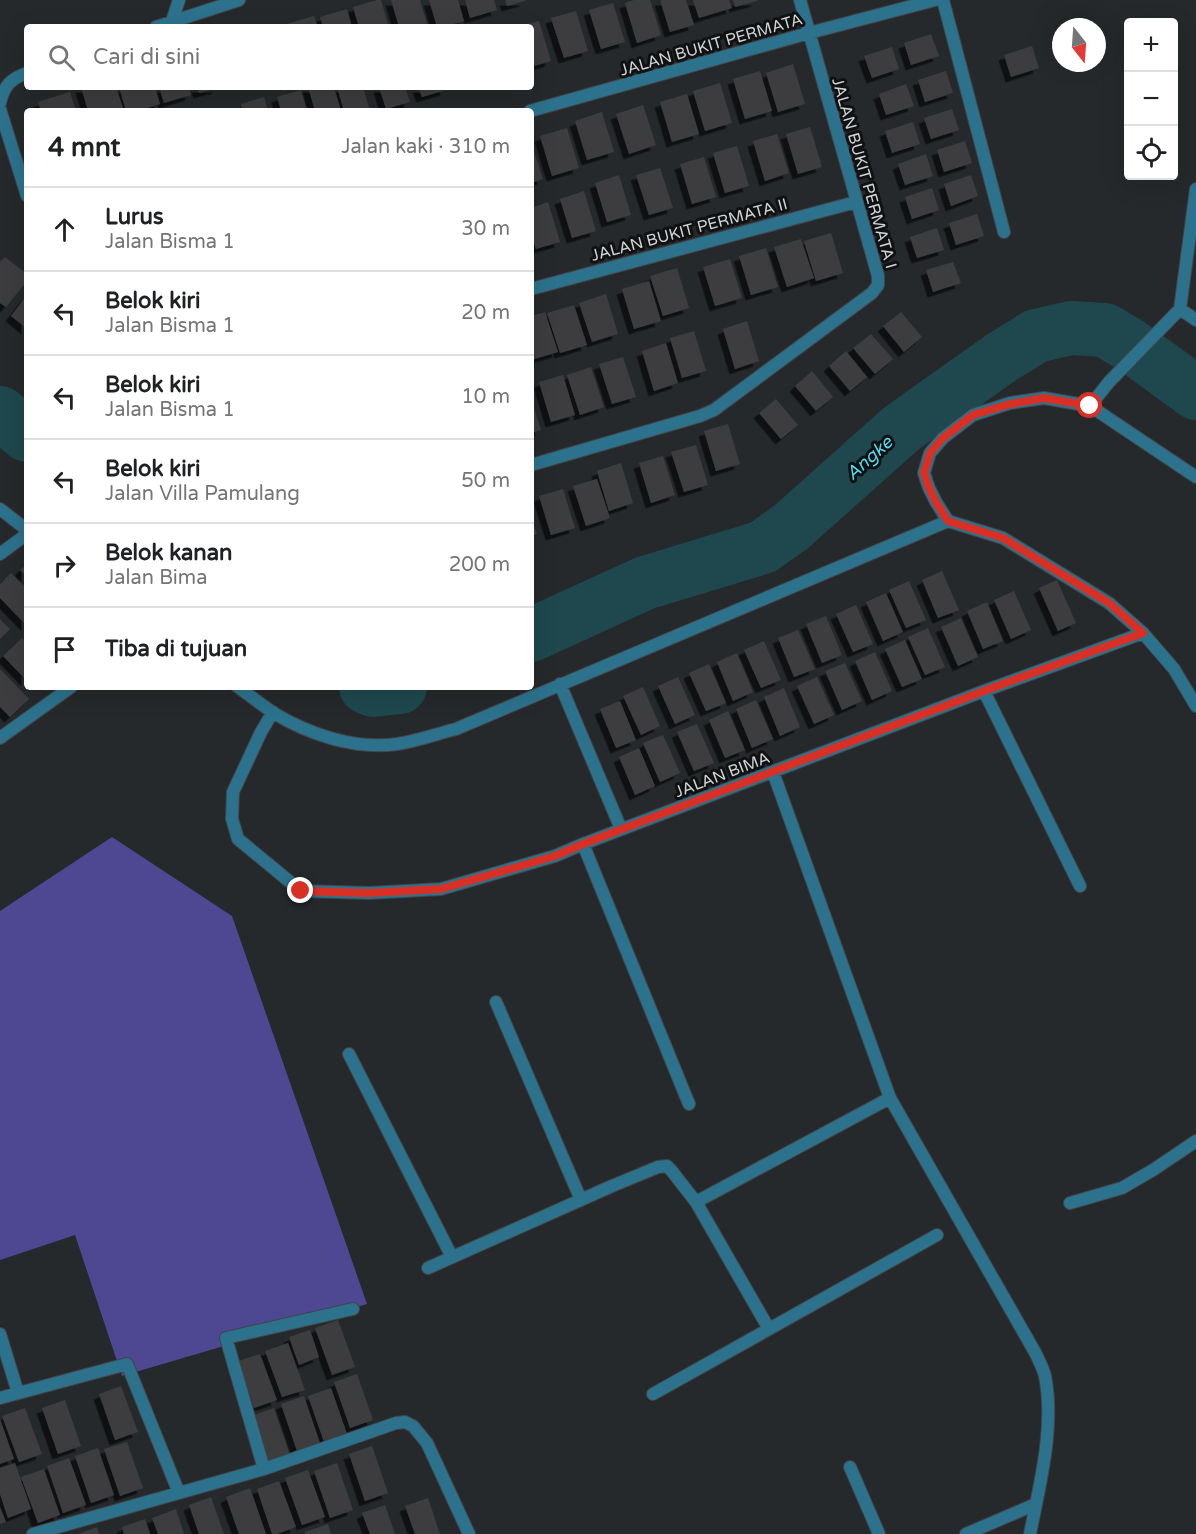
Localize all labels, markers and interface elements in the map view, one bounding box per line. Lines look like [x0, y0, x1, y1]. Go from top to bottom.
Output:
street label: JALAN BUKIT PERMATA [618, 9, 805, 81]
north arrow [1052, 18, 1106, 72]
map controls [1124, 18, 1178, 180]
button: + [1124, 18, 1178, 72]
search box [24, 24, 534, 90]
icon: search [45, 41, 78, 74]
text: Cari di sini [93, 44, 200, 70]
button: − [1124, 72, 1178, 126]
street label: JALAN BUKIT PERMATA I [827, 75, 901, 271]
button: locate [1124, 126, 1178, 180]
text: 4 mnt [48, 132, 120, 163]
text: Jalan kaki · 310 m [341, 135, 510, 159]
street label: JALAN BUKIT PERMATA II [589, 194, 790, 266]
text: Lurus [105, 204, 163, 230]
icon: ahead [48, 213, 81, 246]
text: 30 m [461, 217, 510, 241]
text: Jalan Bisma 1 [105, 230, 235, 254]
text: Belok kiri [105, 288, 201, 314]
icon: left [48, 297, 81, 330]
text: 20 m [461, 301, 510, 325]
text: Jalan Bisma 1 [105, 314, 235, 338]
text: Belok kiri [105, 372, 201, 398]
icon: left [48, 381, 81, 414]
text: 10 m [461, 385, 510, 409]
route start [1076, 392, 1102, 418]
text: Jalan Bisma 1 [105, 398, 235, 422]
water label: Angke [841, 431, 898, 485]
text: Belok kiri [105, 456, 201, 482]
icon: left [48, 465, 81, 498]
text: 50 m [461, 469, 510, 493]
text: Jalan Villa Pamulang [105, 482, 300, 506]
text: Belok kanan [105, 540, 232, 566]
icon: right [48, 549, 81, 582]
text: 200 m [449, 553, 510, 577]
text: Jalan Bima [105, 566, 207, 590]
icon: arrive [48, 633, 81, 666]
text: Tiba di tujuan [105, 636, 247, 662]
street label: JALAN BIMA [672, 748, 773, 802]
route end [287, 877, 313, 903]

